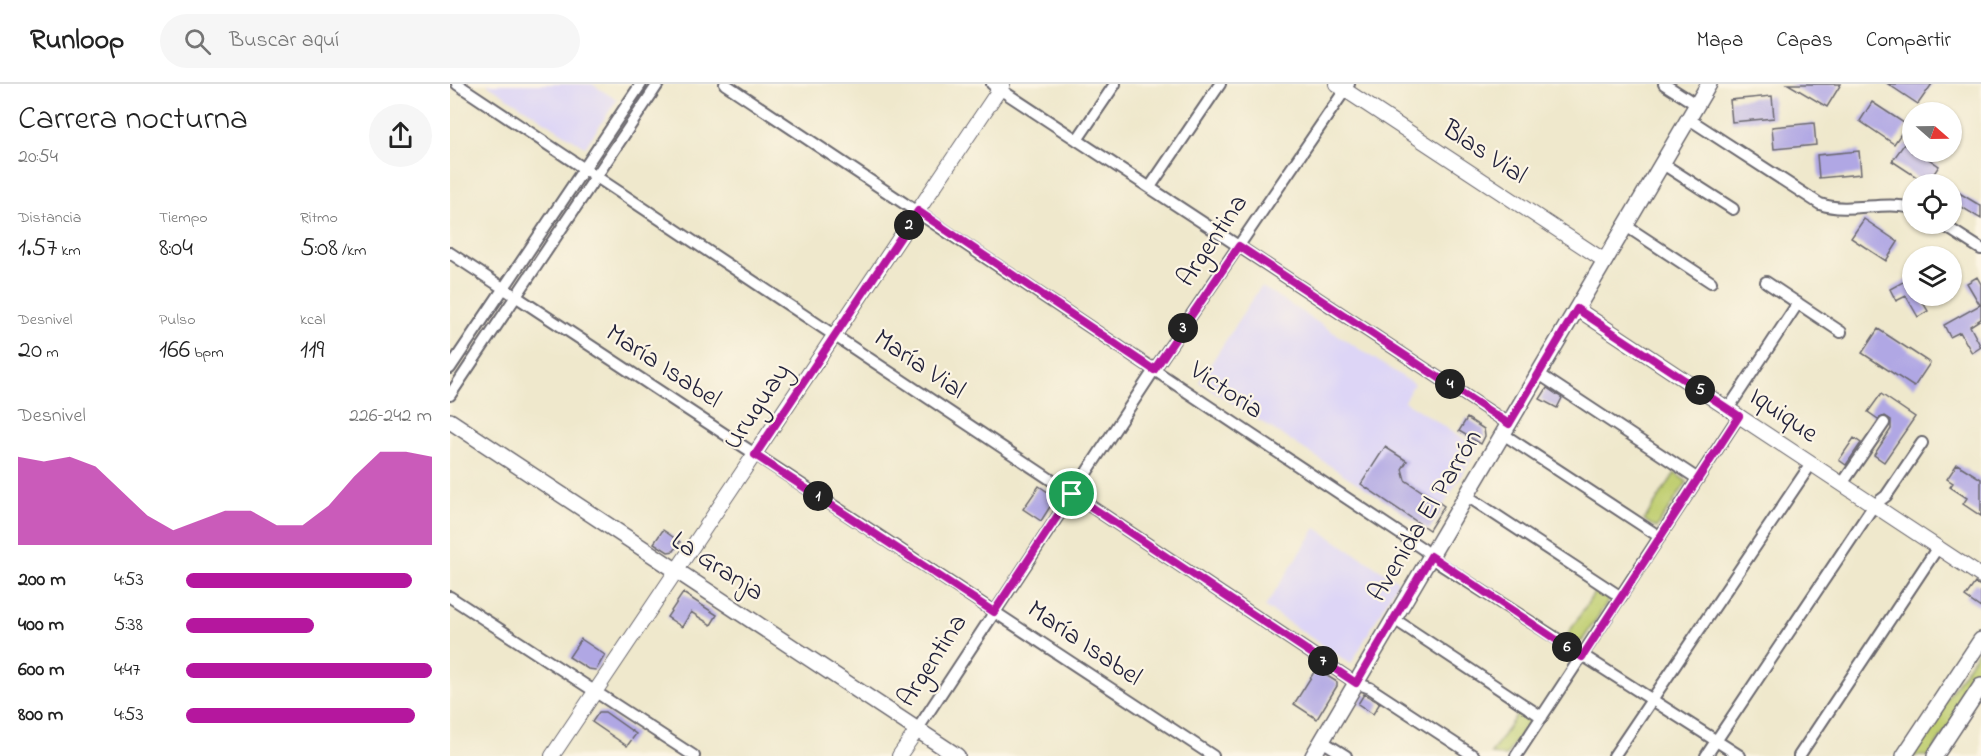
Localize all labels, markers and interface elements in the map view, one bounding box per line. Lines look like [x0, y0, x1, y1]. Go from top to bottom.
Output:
search box [160, 14, 580, 68]
text: Runloop [30, 21, 124, 62]
icon: search [181, 25, 214, 58]
text: Buscar aquí [229, 25, 339, 57]
text: Mapa [1696, 26, 1743, 56]
text: Capas [1776, 26, 1833, 56]
text: Compartir [1866, 26, 1951, 56]
text: Carrera nocturna [18, 96, 248, 144]
north arrow [1902, 102, 1962, 162]
map controls [1902, 102, 1962, 306]
button: share [369, 104, 432, 167]
street label: Blas Vial [1433, 110, 1534, 195]
text: 20:54 [18, 143, 58, 172]
button: locate [1902, 174, 1962, 234]
street label: Argentina [1168, 187, 1258, 295]
text: Distancia [18, 206, 81, 230]
text: Tiempo [159, 206, 208, 230]
text: Ritmo [300, 206, 338, 230]
pin: 2 [894, 210, 924, 240]
text: 2 [905, 213, 913, 237]
text: 1.57 [18, 230, 57, 268]
text: 8:04 [159, 230, 193, 268]
text: 5:08 [300, 230, 338, 268]
text: km [57, 239, 81, 263]
text: /km [338, 239, 366, 263]
button: layers [1902, 246, 1962, 306]
text: Desnivel [18, 308, 72, 332]
text: Pulso [159, 308, 196, 332]
text: kcal [300, 308, 325, 332]
pin: 3 [1168, 313, 1198, 343]
street label: María Isabel [597, 315, 729, 419]
text: 3 [1180, 316, 1186, 340]
street label: María Vial [865, 320, 973, 410]
text: 20 [18, 332, 42, 370]
text: 166 [159, 332, 190, 370]
text: 119 [300, 332, 324, 370]
text: m [42, 341, 59, 365]
text: bpm [190, 341, 224, 365]
street label: Victoria [1180, 351, 1271, 430]
street label: Uruguay [714, 356, 802, 458]
pin: 4 [1435, 369, 1465, 399]
text: 4 [1447, 372, 1453, 396]
pin: 5 [1685, 375, 1715, 405]
text: 5 [1695, 378, 1705, 402]
street label: Iquique [1740, 378, 1826, 454]
text: Desnivel [18, 402, 86, 431]
text: 226–242 m [349, 402, 432, 431]
street label: Avenida El Parrón [1359, 422, 1493, 610]
pin [1046, 468, 1097, 519]
icon: arrive [1055, 477, 1088, 510]
pin: 1 [803, 481, 833, 511]
text: 1 [815, 484, 821, 508]
street label: La Granja [663, 522, 771, 612]
text: 200 m [18, 566, 66, 595]
text: 4:53 [114, 566, 144, 595]
street label: María Isabel [1019, 591, 1149, 697]
street label: Argentina [888, 607, 978, 715]
text: 400 m [18, 611, 64, 640]
text: 5:38 [114, 611, 143, 640]
pin: 6 [1552, 632, 1582, 662]
text: 6 [1563, 635, 1571, 659]
pin: 7 [1308, 646, 1338, 676]
text: 7 [1320, 649, 1326, 673]
text: 600 m [18, 656, 65, 685]
text: 4:47 [114, 656, 140, 685]
text: 800 m [18, 701, 63, 730]
text: 4:53 [114, 701, 144, 730]

